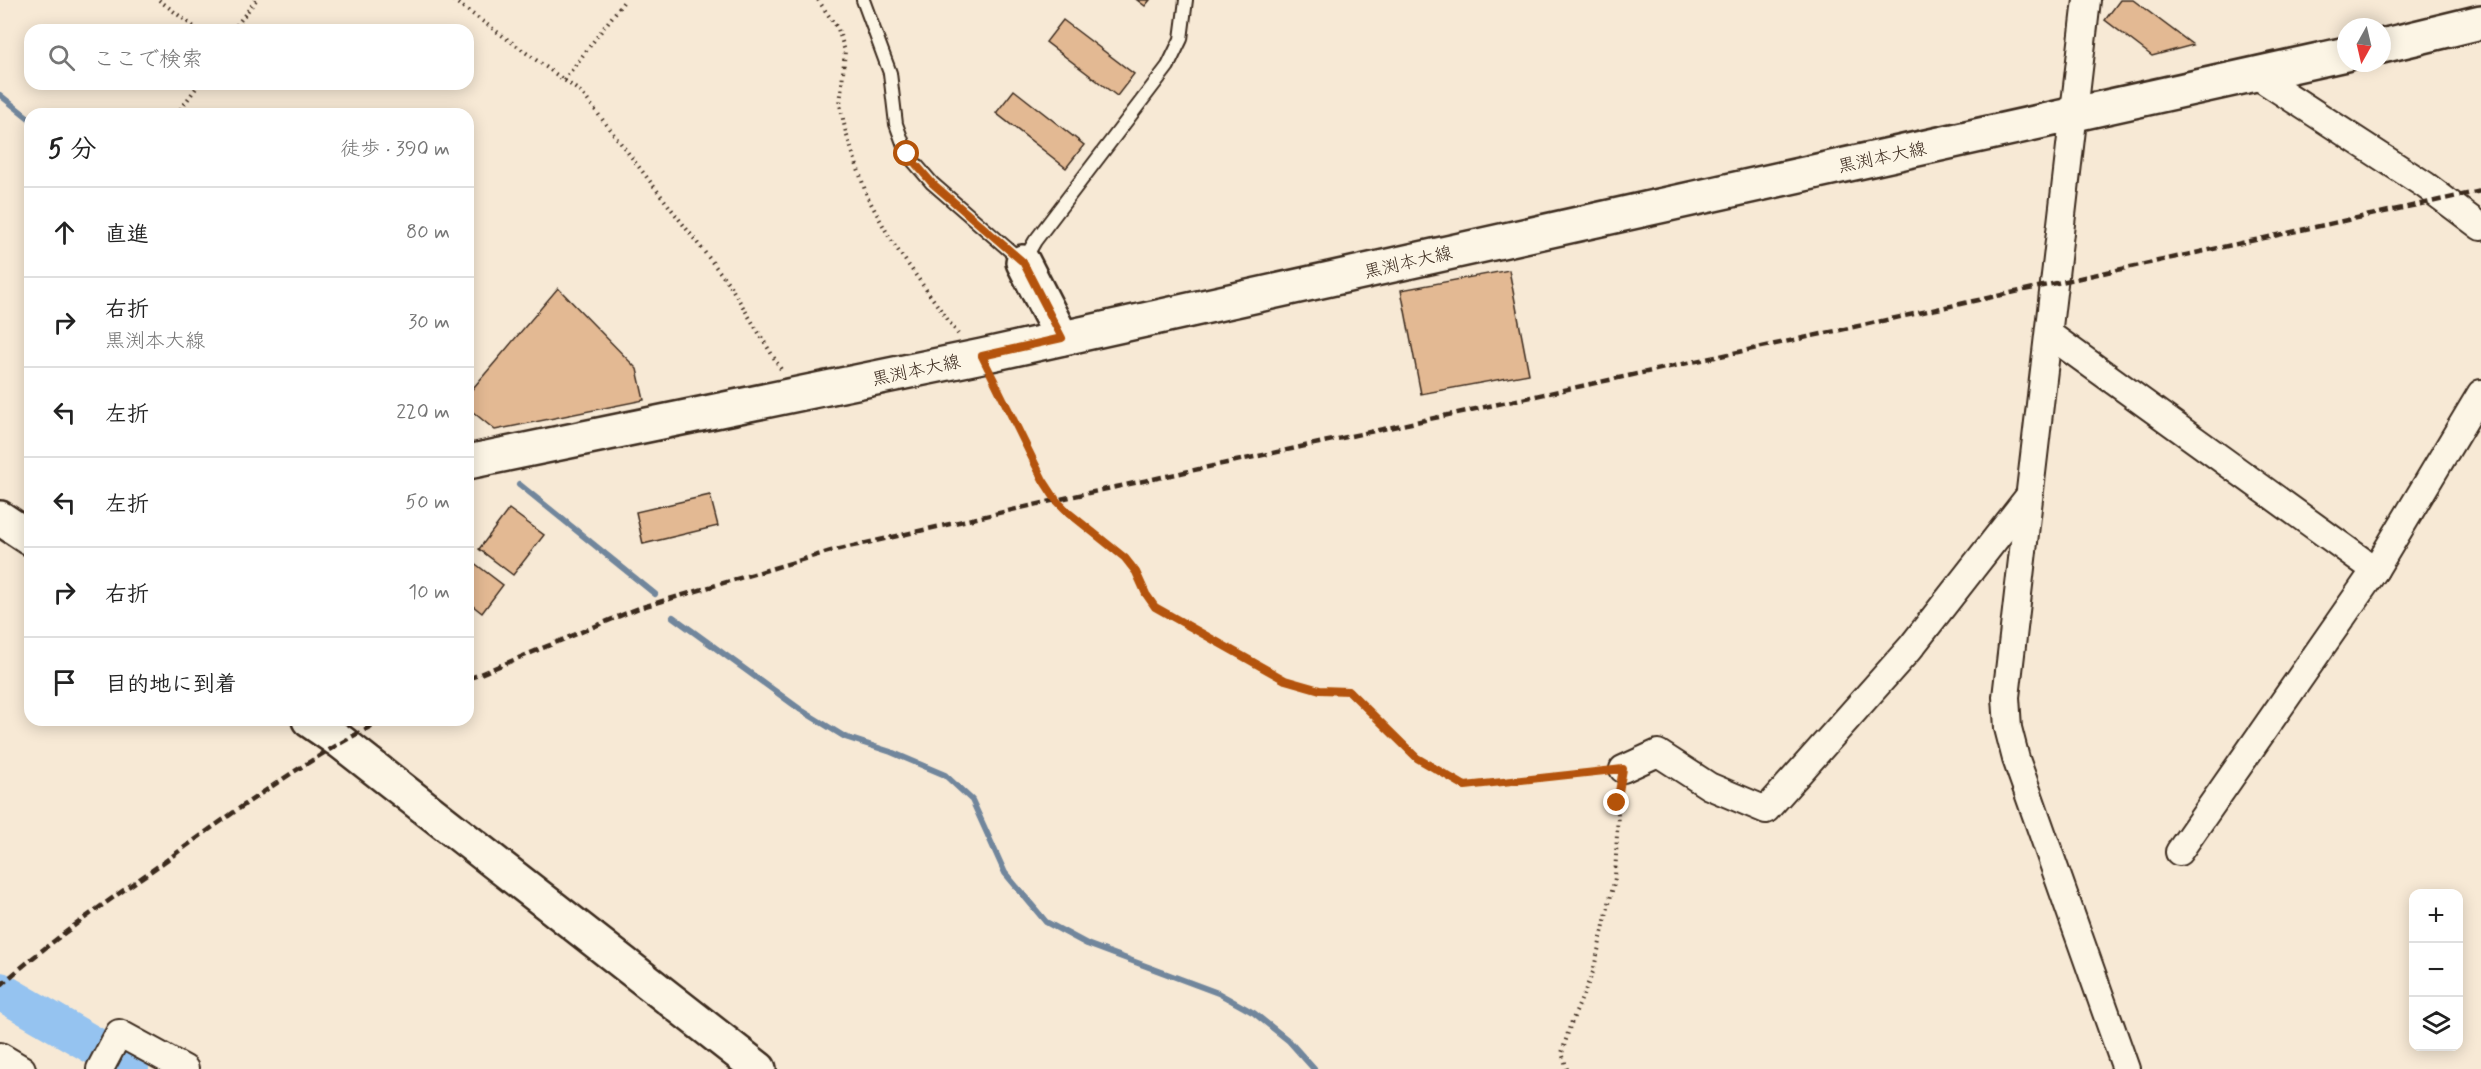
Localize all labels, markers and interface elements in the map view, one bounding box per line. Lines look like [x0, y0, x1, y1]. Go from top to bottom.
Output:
north arrow [2337, 18, 2391, 72]
search box [24, 24, 474, 90]
icon: search [45, 41, 78, 74]
text: ここで検索 [93, 46, 203, 74]
text: 5 分 [48, 133, 97, 167]
text: 徒歩 · 390 m [340, 136, 450, 163]
street label: 黒渕本大線 [1836, 137, 1929, 179]
route start [893, 140, 919, 166]
icon: ahead [48, 216, 81, 249]
text: 80 m [406, 219, 450, 246]
text: 直進 [105, 221, 149, 249]
street label: 黒渕本大線 [1362, 241, 1455, 285]
text: 右折 [105, 296, 149, 324]
icon: right [48, 306, 81, 339]
text: 30 m [408, 309, 450, 336]
text: 黒渕本大線 [105, 328, 205, 355]
street label: 黒渕本大線 [870, 350, 963, 392]
icon: left [48, 396, 81, 429]
text: 220 m [396, 399, 450, 426]
text: 左折 [105, 401, 149, 429]
icon: left [48, 486, 81, 519]
text: 50 m [405, 489, 450, 516]
text: 左折 [105, 491, 149, 519]
icon: right [48, 576, 81, 609]
text: 10 m [408, 579, 450, 606]
text: 右折 [105, 581, 149, 609]
icon: arrive [48, 666, 81, 699]
text: 目的地に到着 [105, 671, 237, 699]
route end [1603, 789, 1629, 815]
map controls [2409, 889, 2463, 1051]
button: + [2409, 889, 2463, 943]
button: − [2409, 943, 2463, 997]
button: layers [2409, 997, 2463, 1051]

